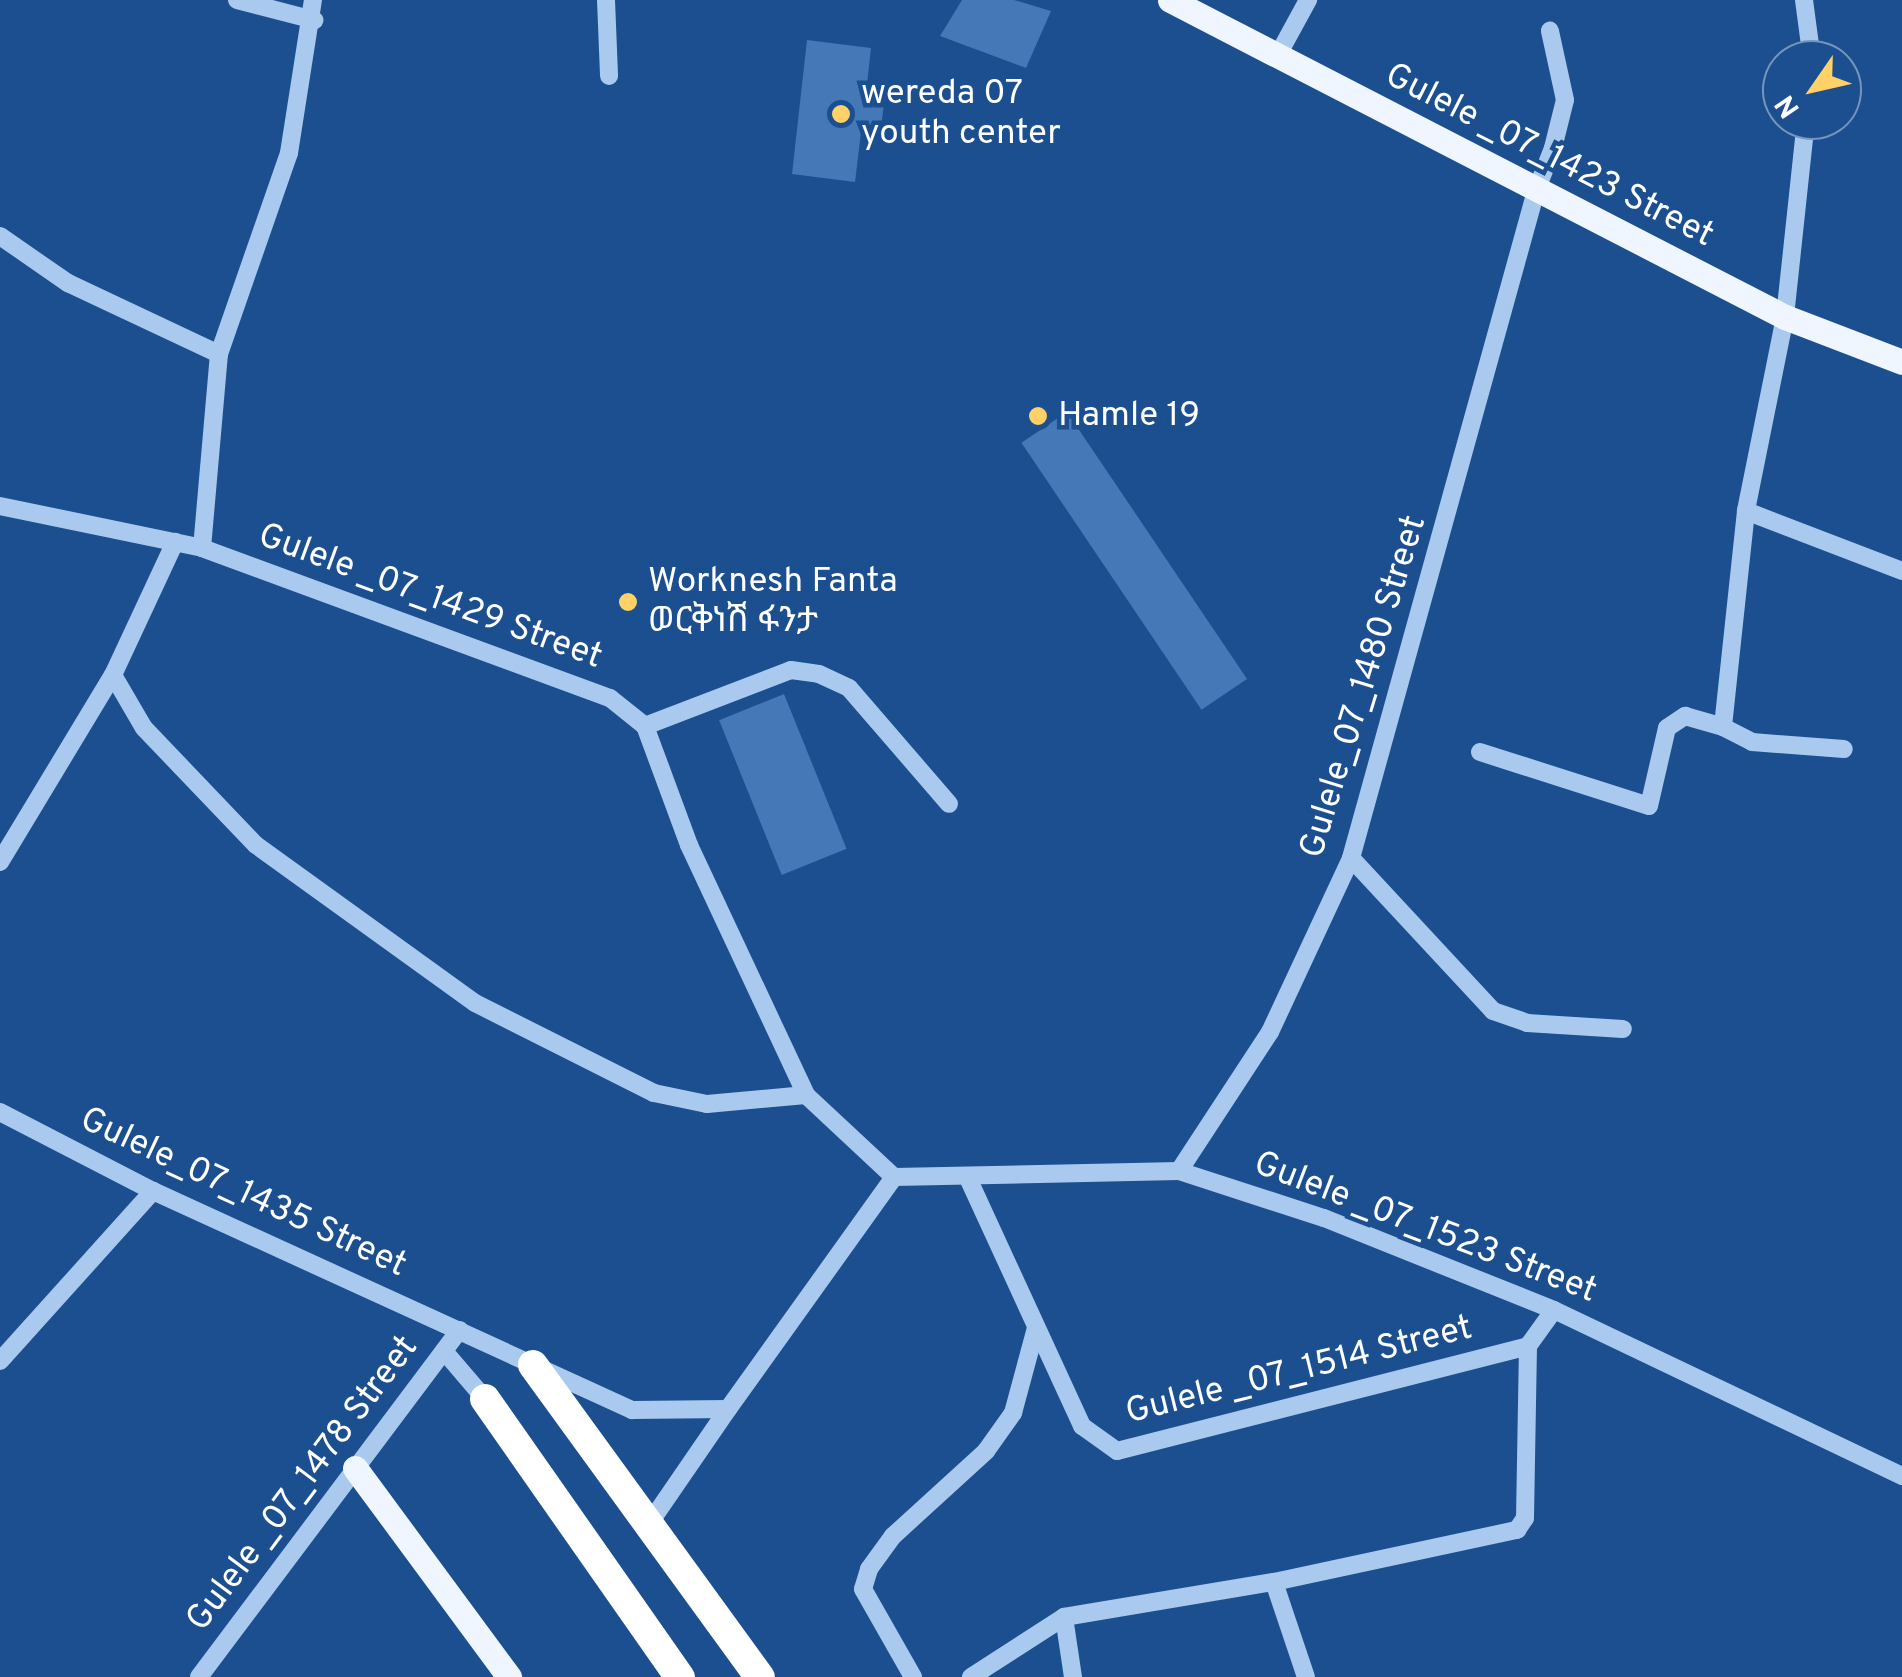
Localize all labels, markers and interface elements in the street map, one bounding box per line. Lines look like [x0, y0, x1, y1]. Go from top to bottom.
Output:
north arrow [1762, 40, 1862, 140]
street label: Gulele _07_1423 Street [1378, 55, 1720, 257]
place label: wereda 07 youth center [861, 73, 1061, 155]
text: N [1768, 87, 1809, 124]
marker: wereda 07 youth center [830, 103, 852, 125]
place label: Hamle 19 [1058, 395, 1200, 437]
marker: Hamle 19 [1027, 405, 1049, 427]
street label: Gulele_07_1480 Street [1292, 511, 1436, 863]
street label: Gulele _07_1429 Street [252, 515, 608, 679]
place label: Worknesh Fanta ወርቅነሽ ፋንታ [648, 561, 898, 643]
marker: Worknesh Fanta ወርቅነሽ ፋንታ [617, 591, 639, 613]
street label: Gulele_07_1435 Street [73, 1099, 413, 1287]
street label: Gulele _07_1523 Street [1248, 1143, 1602, 1313]
street label: Gulele _07_1514 Street [1121, 1308, 1477, 1434]
street label: Gulele _07_1478 Street [178, 1328, 428, 1640]

